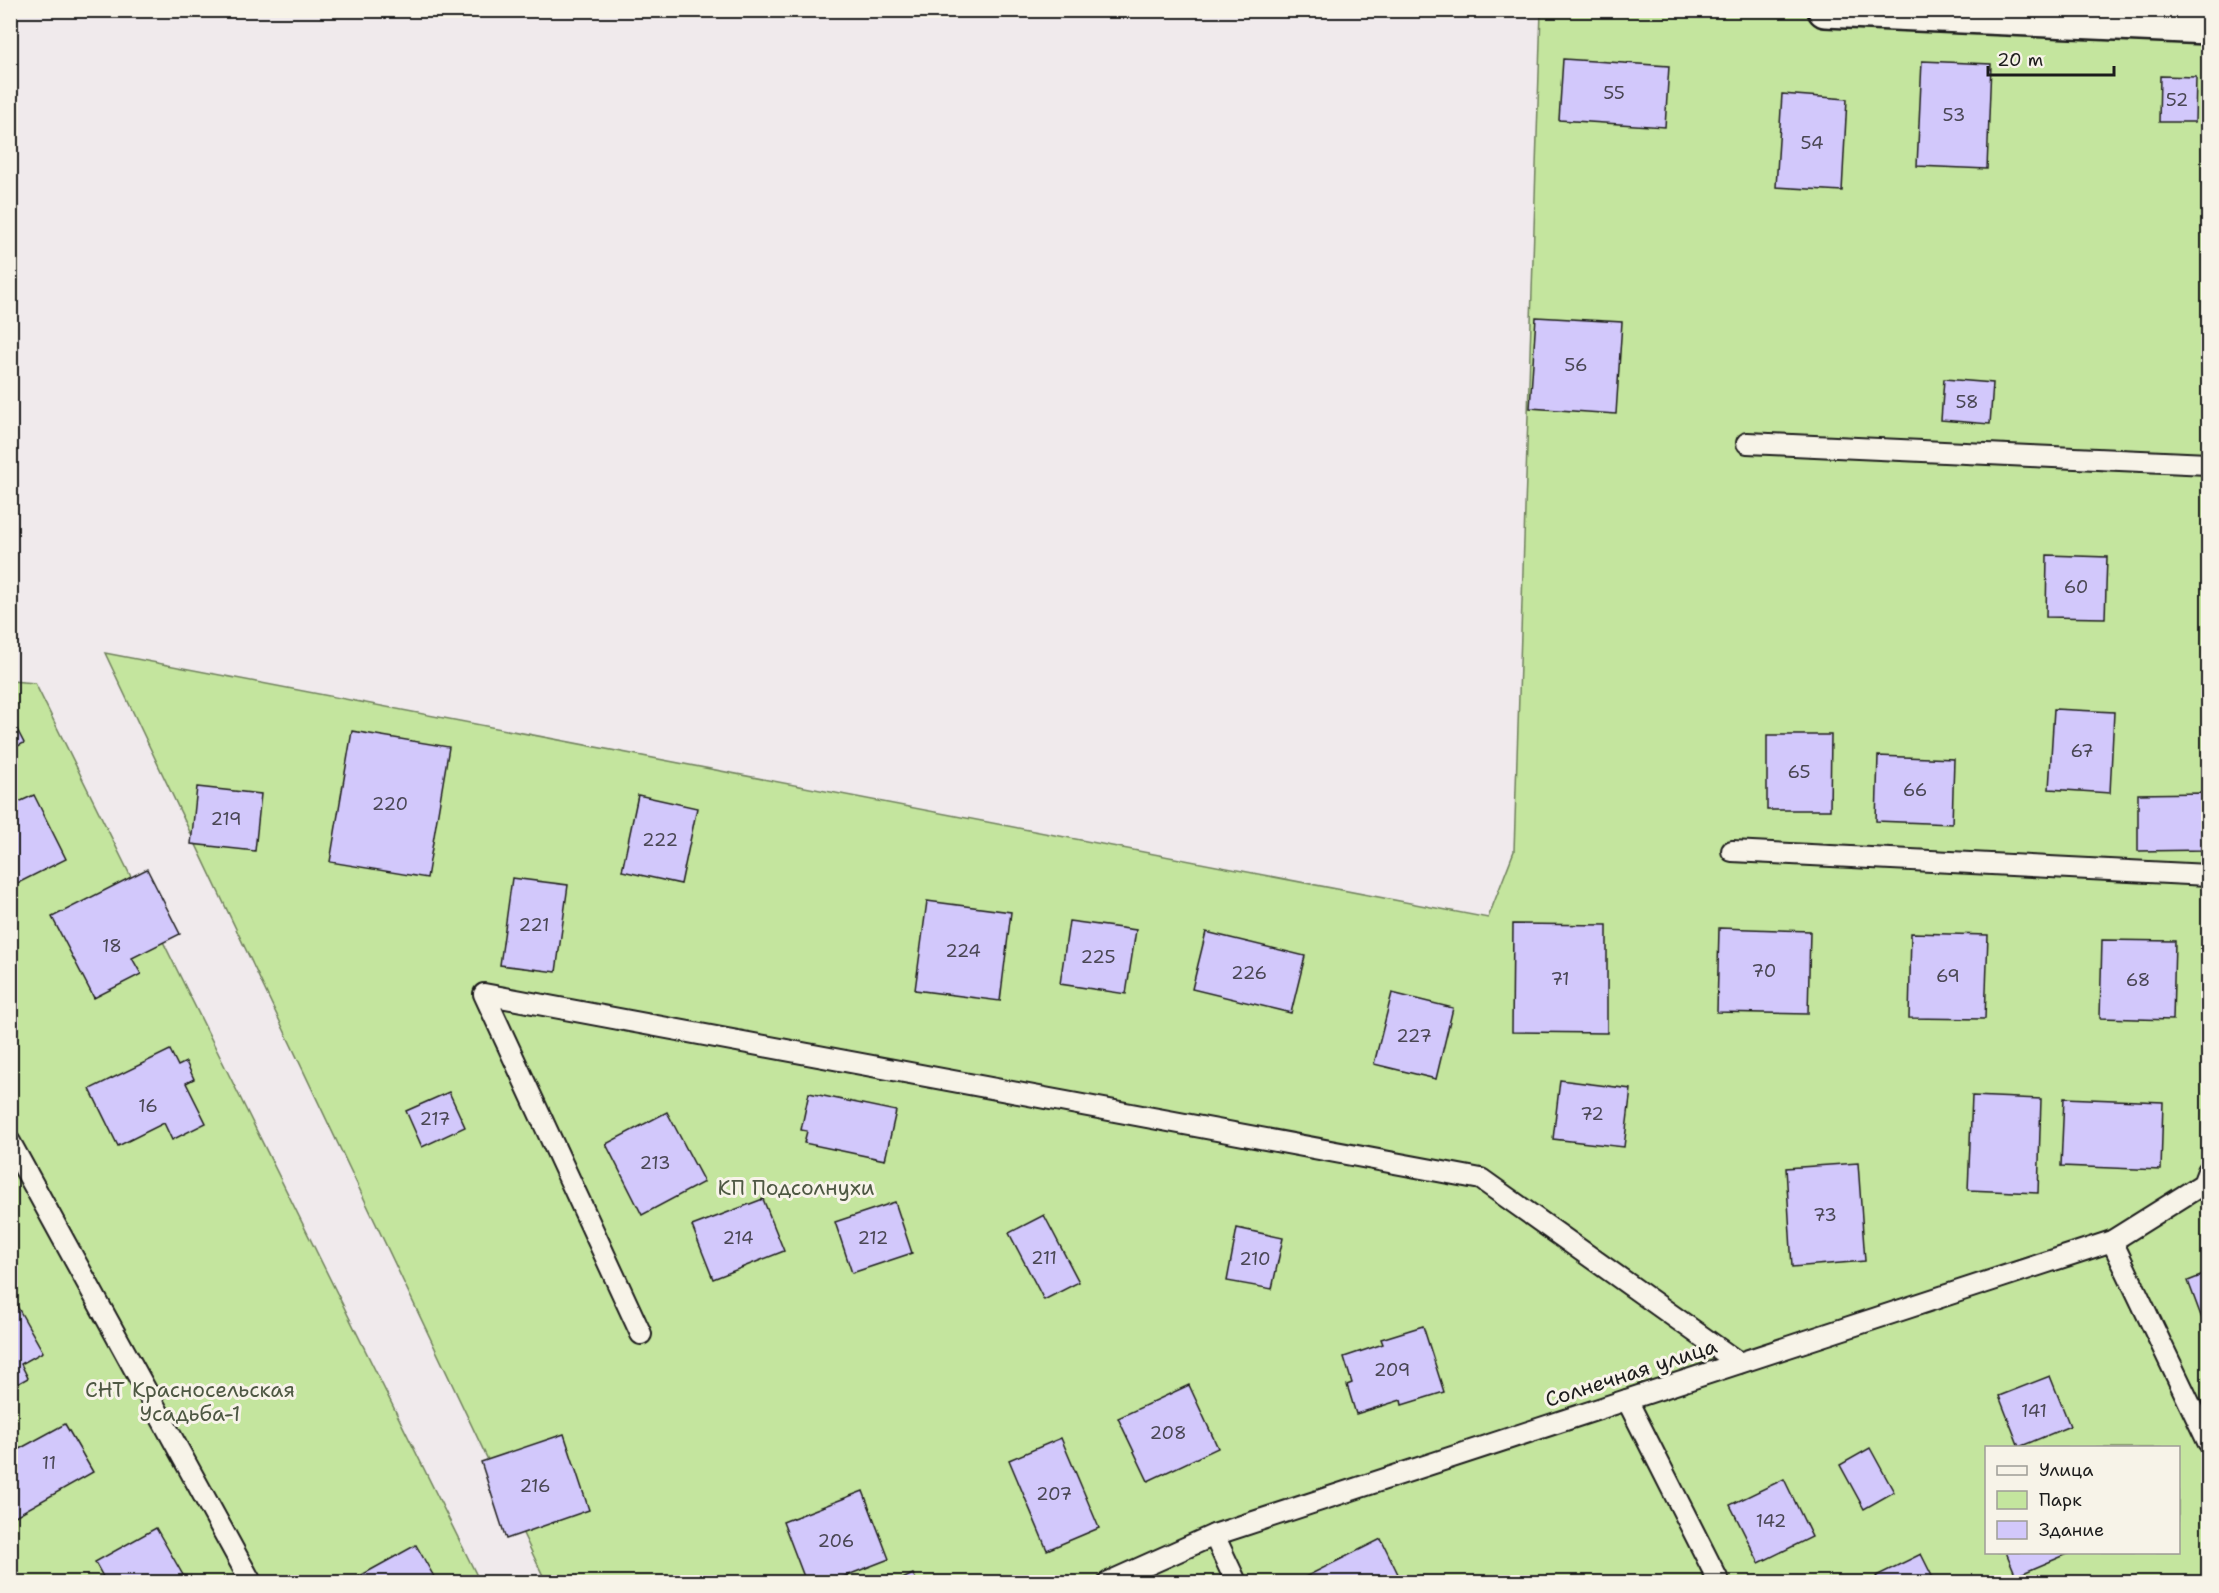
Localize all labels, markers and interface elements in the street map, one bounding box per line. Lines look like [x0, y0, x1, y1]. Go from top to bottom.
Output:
scale bar [1988, 39, 2114, 77]
text: 20 m [1997, 48, 2043, 72]
house number: 55 [1603, 81, 1625, 105]
house number: 52 [2166, 88, 2188, 112]
house number: 53 [1943, 103, 1965, 127]
house number: 54 [1800, 131, 1824, 155]
house number: 56 [1564, 353, 1588, 377]
house number: 58 [1955, 390, 1979, 414]
house number: 60 [2064, 575, 2088, 599]
house number: 67 [2070, 739, 2094, 763]
house number: 65 [1788, 760, 1810, 784]
house number: 66 [1903, 778, 1927, 802]
house number: 220 [372, 792, 408, 816]
house number: 219 [210, 807, 242, 831]
house number: 222 [642, 828, 678, 852]
house number: 221 [519, 913, 549, 937]
house number: 18 [102, 934, 122, 958]
house number: 224 [945, 939, 981, 963]
house number: 225 [1081, 945, 1115, 969]
house number: 70 [1752, 959, 1776, 983]
house number: 226 [1231, 961, 1267, 985]
house number: 69 [1936, 964, 1960, 988]
house number: 71 [1550, 967, 1570, 991]
house number: 68 [2126, 968, 2150, 992]
house number: 227 [1396, 1024, 1432, 1048]
house number: 16 [138, 1094, 158, 1118]
house number: 72 [1580, 1102, 1604, 1126]
house number: 217 [420, 1107, 450, 1131]
house number: 213 [640, 1151, 670, 1175]
park label: КП Подсолнухи [717, 1174, 875, 1202]
house number: 73 [1813, 1203, 1837, 1227]
house number: 214 [722, 1226, 754, 1250]
house number: 212 [858, 1226, 888, 1250]
house number: 211 [1031, 1246, 1057, 1270]
house number: 210 [1239, 1247, 1271, 1271]
street label: Солнечная улица [1542, 1332, 1720, 1414]
house number: 209 [1374, 1358, 1410, 1382]
park label: СНТ Красносельская Усадьба-1 [85, 1376, 295, 1428]
house number: 141 [2021, 1399, 2047, 1423]
house number: 208 [1150, 1421, 1186, 1445]
legend [1985, 1446, 2180, 1554]
house number: 11 [42, 1451, 56, 1475]
text: Улица [2039, 1458, 2093, 1482]
house number: 216 [519, 1474, 551, 1498]
house number: 207 [1036, 1482, 1072, 1506]
text: Парк [2039, 1488, 2082, 1512]
house number: 142 [1756, 1509, 1786, 1533]
text: Здание [2039, 1518, 2104, 1542]
house number: 206 [818, 1529, 854, 1553]

